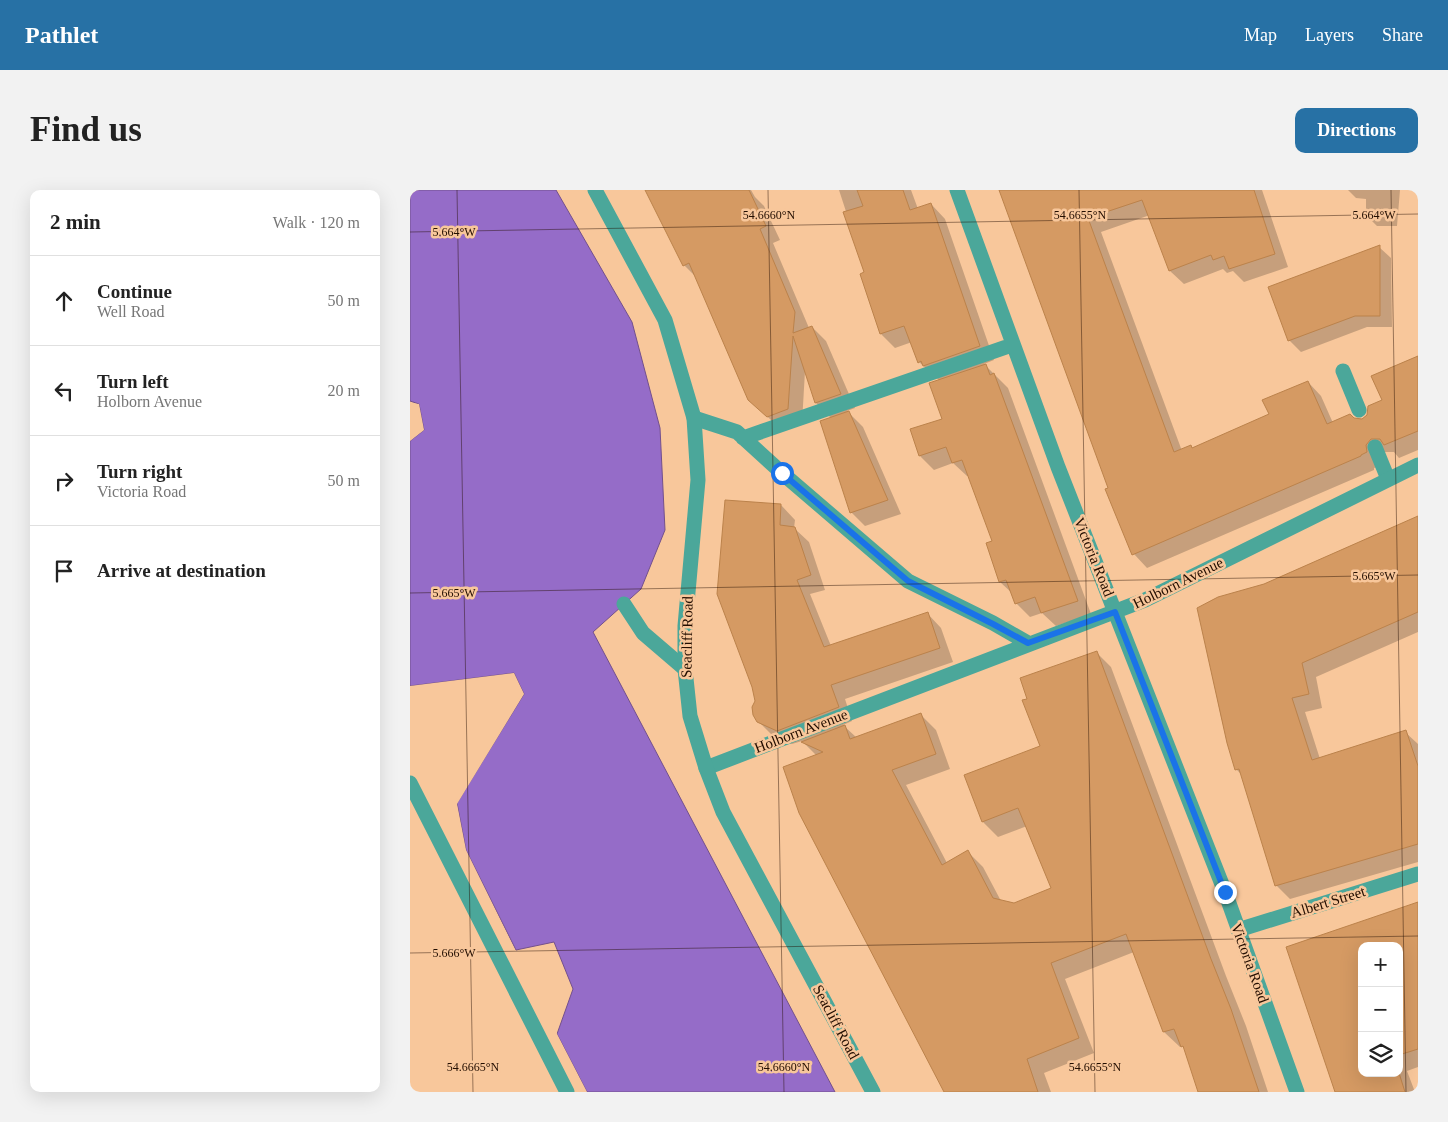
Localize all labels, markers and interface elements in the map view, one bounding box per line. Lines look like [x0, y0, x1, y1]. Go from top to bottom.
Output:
text: Pathlet [25, 22, 98, 48]
text: Map [1244, 25, 1277, 45]
text: Layers [1305, 25, 1354, 45]
text: Share [1382, 25, 1423, 45]
button: Directions [1295, 108, 1418, 153]
text: Find us [30, 110, 142, 149]
text: 54.6660°N [743, 208, 796, 222]
text: 54.6655°N [1054, 208, 1107, 222]
text: 5.664°W [1352, 208, 1396, 222]
text: 2 min [50, 210, 101, 234]
text: Walk · 120 m [273, 214, 360, 231]
text: 5.664°W [432, 225, 476, 239]
text: Continue [97, 281, 172, 302]
icon: ahead [50, 287, 78, 315]
text: 50 m [328, 292, 360, 309]
text: Well Road [97, 303, 165, 320]
text: Turn left [97, 371, 169, 392]
icon: left [50, 377, 78, 405]
text: 20 m [328, 382, 360, 399]
text: Holborn Avenue [97, 393, 202, 410]
text: Turn right [97, 461, 182, 482]
route start [771, 462, 794, 485]
icon: right [50, 467, 78, 495]
text: 50 m [328, 472, 360, 489]
text: Victoria Road [97, 483, 186, 500]
street label: Victoria Road [1071, 515, 1117, 599]
street label: Holborn Avenue [1130, 554, 1226, 612]
icon: arrive [50, 557, 78, 585]
text: Arrive at destination [97, 560, 266, 581]
text: 5.665°W [1352, 569, 1396, 583]
text: 5.665°W [432, 586, 476, 600]
street label: Seacliff Road [678, 595, 696, 678]
street label: Holborn Avenue [752, 706, 850, 756]
route end [1214, 881, 1237, 904]
street label: Albert Street [1289, 883, 1368, 921]
street label: Victoria Road [1228, 921, 1272, 1006]
map controls [1358, 942, 1403, 1077]
button: + [1358, 942, 1403, 987]
text: 5.666°W [432, 946, 476, 960]
street label: Seacliff Road [810, 982, 862, 1062]
button: − [1358, 987, 1403, 1032]
button: layers [1358, 1032, 1403, 1077]
text: 54.6665°N [447, 1060, 500, 1074]
text: 54.6660°N [758, 1060, 811, 1074]
text: 54.6655°N [1069, 1060, 1122, 1074]

